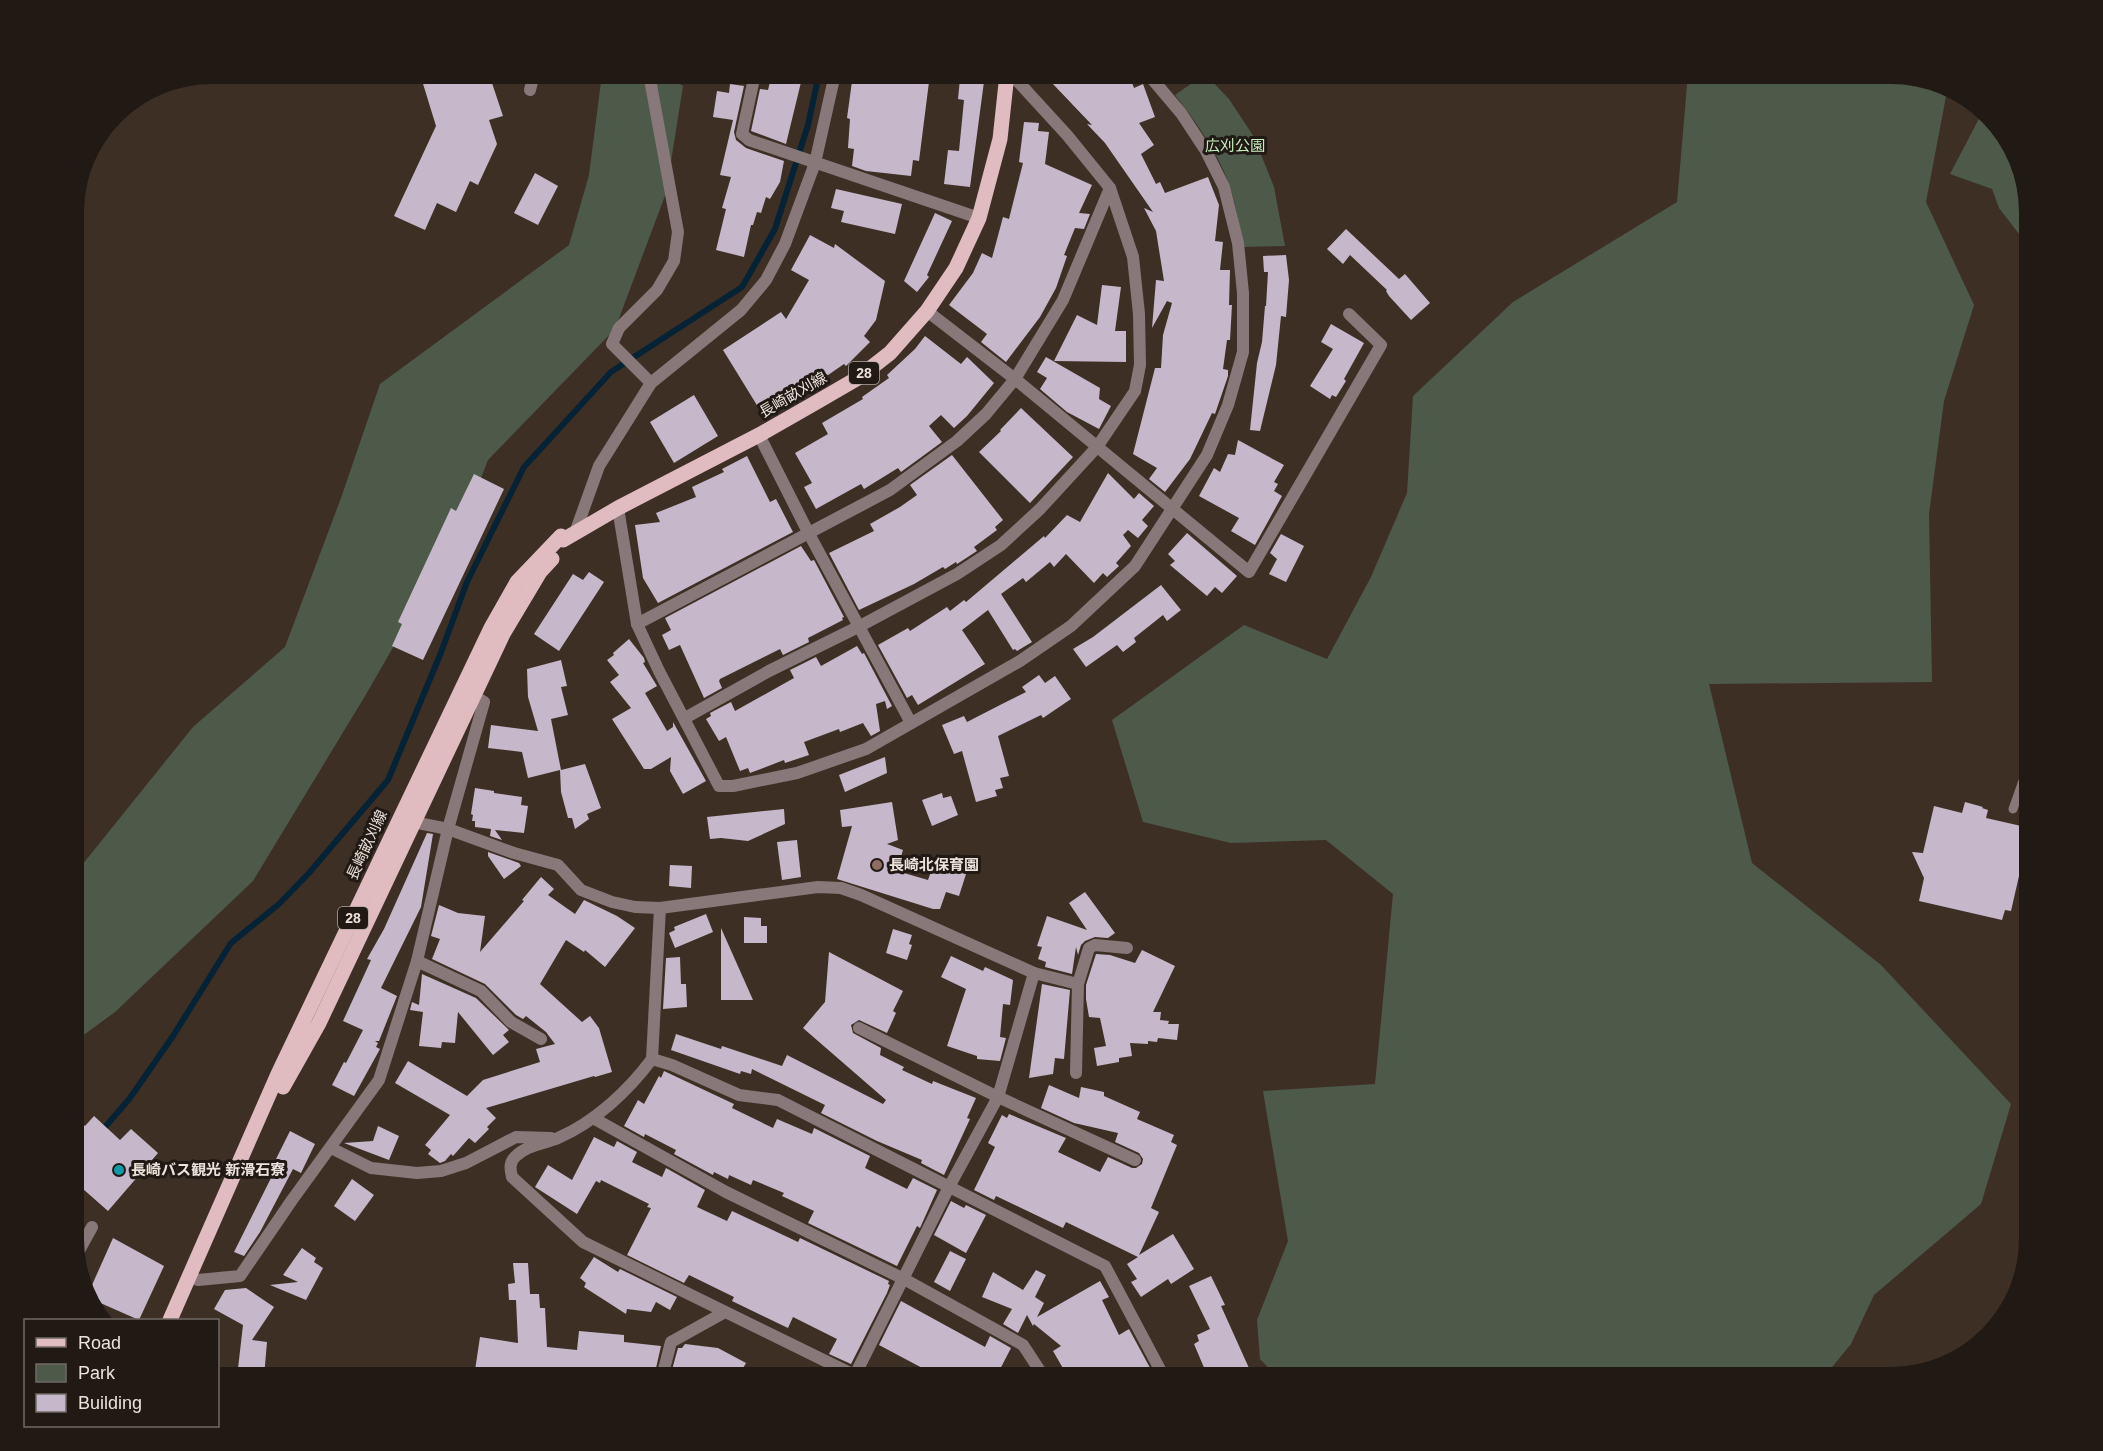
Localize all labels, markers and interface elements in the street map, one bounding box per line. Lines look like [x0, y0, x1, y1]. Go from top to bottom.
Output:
park label: 広刈公園 [1205, 137, 1265, 154]
road number: 28 [849, 362, 879, 384]
street label: 長崎畝刈線 [756, 368, 829, 421]
street label: 長崎畝刈線 [343, 807, 390, 882]
place label: 長崎北保育園 [889, 856, 979, 873]
marker: 長崎北保育園 [870, 858, 884, 872]
road number: 28 [338, 907, 368, 929]
place label: 長崎バス観光 新滑石寮 [131, 1161, 285, 1178]
marker: 長崎バス観光 新滑石寮 [112, 1163, 126, 1177]
legend [24, 1319, 219, 1427]
text: Road [78, 1333, 121, 1353]
text: Park [78, 1363, 116, 1383]
text: Building [78, 1393, 142, 1413]

